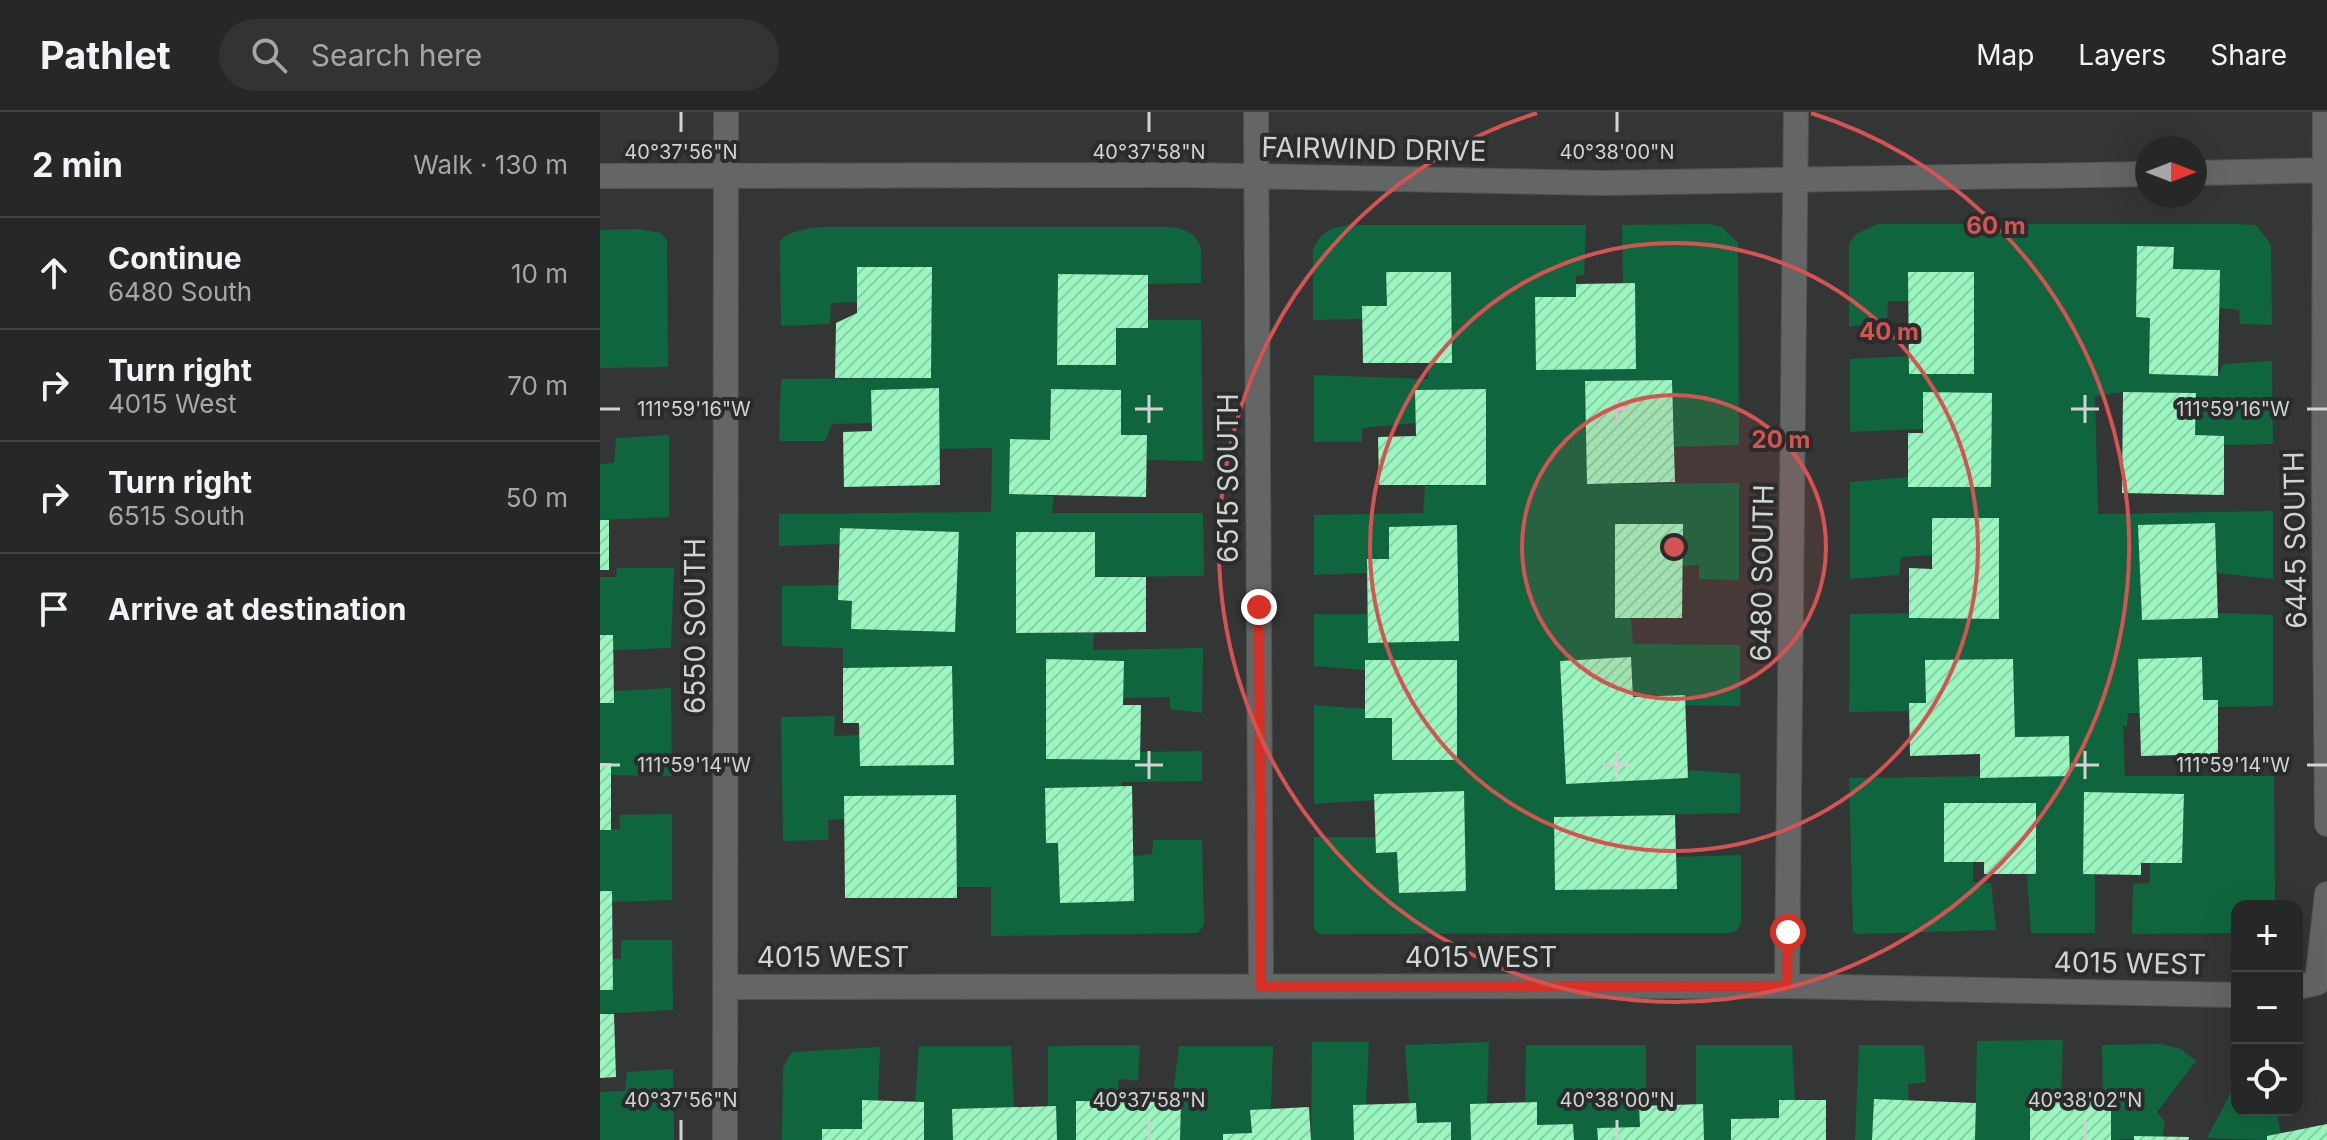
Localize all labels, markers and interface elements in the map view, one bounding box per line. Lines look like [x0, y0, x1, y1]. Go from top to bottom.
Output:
search box [219, 19, 779, 91]
text: Pathlet [40, 32, 171, 78]
icon: search [247, 33, 291, 77]
text: Search here [311, 37, 482, 73]
text: Map [1976, 38, 2034, 72]
text: Layers [2078, 38, 2166, 72]
text: Share [2210, 38, 2287, 72]
street label: FAIRWIND DRIVE [1261, 130, 1487, 168]
north arrow [2135, 136, 2207, 208]
text: 40°37'56"N [624, 140, 738, 164]
text: 40°37'58"N [1092, 140, 1206, 164]
text: 40°38'00"N [1560, 140, 1675, 164]
text: 2 min [32, 144, 123, 185]
text: Walk · 130 m [413, 149, 568, 180]
text: 60 m [1966, 211, 2026, 240]
text: Continue [108, 240, 242, 276]
icon: ahead [32, 251, 76, 295]
text: 10 m [511, 258, 568, 289]
text: 6480 South [108, 276, 252, 307]
text: 40 m [1859, 317, 1919, 346]
text: Turn right [108, 352, 252, 388]
icon: right [32, 363, 76, 407]
text: 70 m [507, 370, 568, 401]
text: 4015 West [108, 388, 237, 419]
street label: 6515 SOUTH [1211, 393, 1245, 563]
text: 111°59'16"W [637, 397, 751, 421]
text: 111°59'16"W [2176, 397, 2290, 421]
text: 20 m [1752, 425, 1810, 454]
street label: 6445 SOUTH [2276, 451, 2314, 629]
text: Turn right [108, 464, 252, 500]
icon: right [32, 475, 76, 519]
text: 50 m [506, 482, 568, 513]
street label: 6480 SOUTH [1743, 484, 1781, 662]
text: 6515 South [108, 500, 245, 531]
centre of rings [1660, 533, 1688, 561]
street label: 6550 SOUTH [678, 538, 712, 714]
icon: arrive [32, 587, 76, 631]
route end [1241, 589, 1277, 625]
text: Arrive at destination [108, 591, 406, 627]
text: 111°59'14"W [637, 753, 751, 777]
text: 111°59'14"W [2176, 753, 2290, 777]
map controls [2231, 900, 2303, 1116]
button: + [2231, 900, 2303, 972]
route start [1770, 914, 1806, 950]
street label: 4015 WEST [757, 940, 909, 974]
street label: 4015 WEST [1405, 940, 1557, 974]
street label: 4015 WEST [2053, 945, 2207, 981]
button: − [2231, 972, 2303, 1044]
button: locate [2231, 1044, 2303, 1116]
text: 40°37'56"N [624, 1088, 738, 1112]
text: 40°37'58"N [1092, 1088, 1206, 1112]
text: 40°38'00"N [1560, 1088, 1675, 1112]
text: 40°38'02"N [2028, 1088, 2142, 1112]

